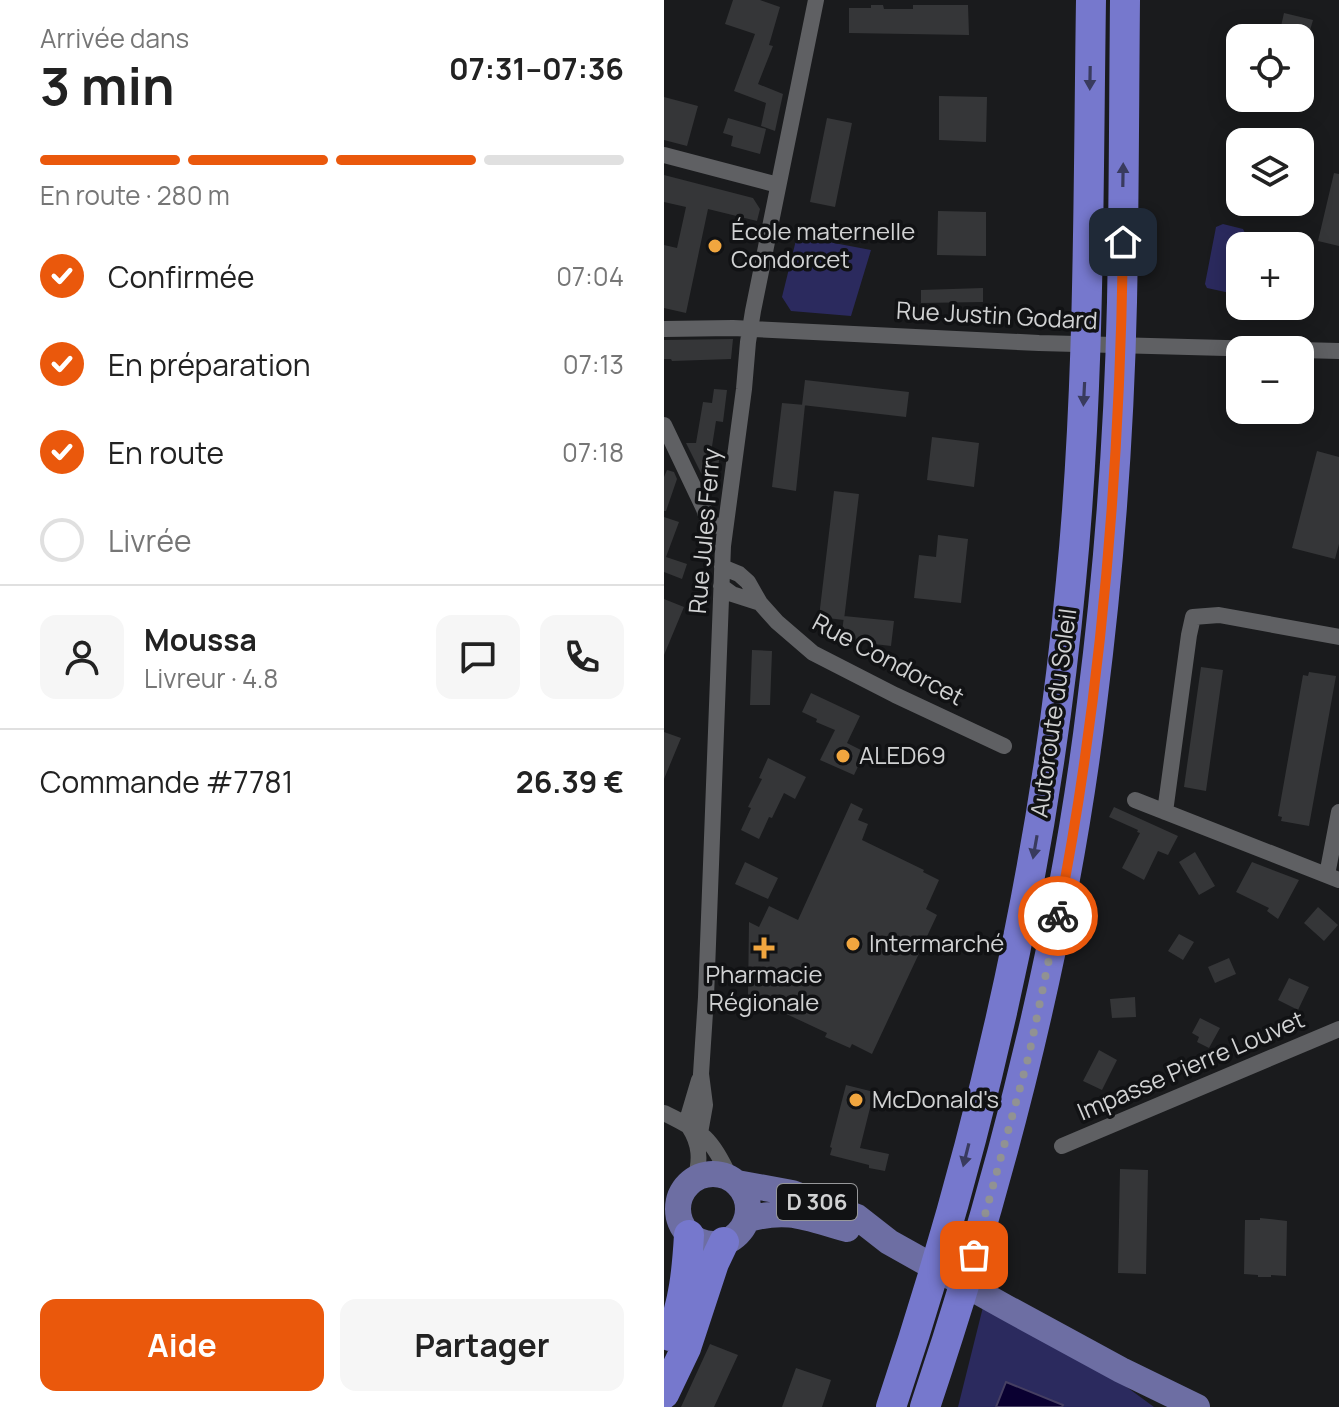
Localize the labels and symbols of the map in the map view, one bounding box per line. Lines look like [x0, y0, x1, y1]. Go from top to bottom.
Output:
one-way arrow [1084, 66, 1096, 91]
one-way arrow [1117, 162, 1129, 187]
pin [1089, 208, 1157, 276]
place label: École maternelle Condorcet [731, 214, 915, 275]
marker: École maternelle Condorcet [706, 237, 724, 255]
street label: Rue Justin Godard [895, 293, 1099, 336]
one-way arrow [1077, 382, 1090, 407]
street label: Rue Jules Ferry [680, 446, 727, 615]
street label: Rue Condorcet [807, 605, 970, 712]
street label: Autoroute du Soleil [1022, 606, 1084, 819]
place label: ALED69 [859, 738, 946, 771]
marker: ALED69 [834, 747, 852, 765]
one-way arrow [1029, 835, 1041, 860]
courier [1018, 876, 1098, 956]
place label: Intermarché [869, 926, 1004, 959]
marker: Intermarché [844, 935, 862, 953]
marker: Pharmacie Régionale [755, 939, 773, 957]
place label: Pharmacie Régionale [706, 957, 822, 1018]
street label: Impasse Pierre Louvet [1072, 1002, 1309, 1127]
place label: McDonald's [872, 1082, 999, 1115]
marker: McDonald's [847, 1091, 865, 1109]
one-way arrow [960, 1143, 972, 1168]
road number: D 306 [777, 1184, 857, 1220]
pin [940, 1221, 1008, 1289]

